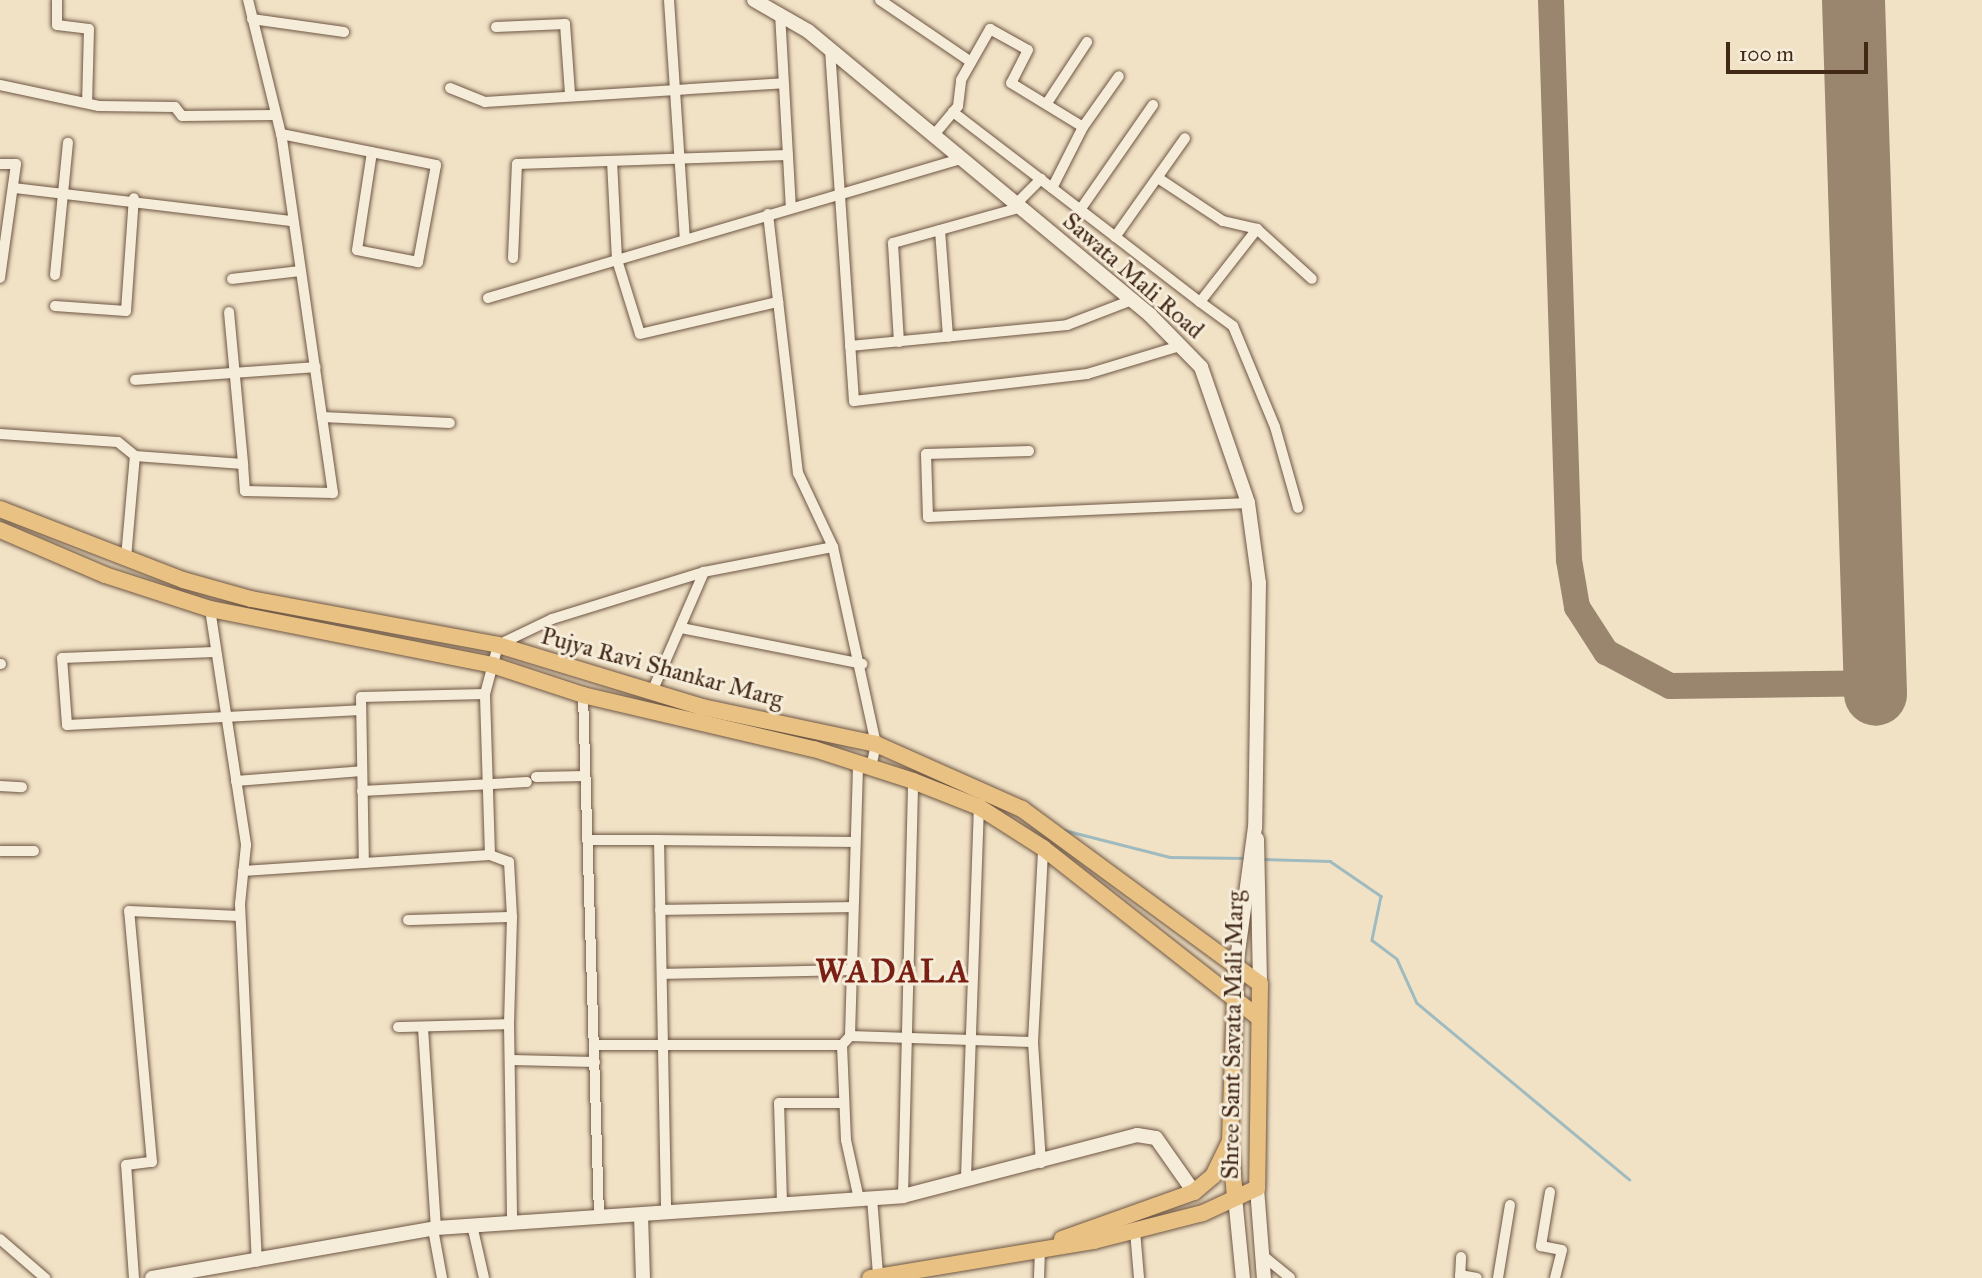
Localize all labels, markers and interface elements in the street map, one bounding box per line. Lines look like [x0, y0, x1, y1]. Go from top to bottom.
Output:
scale bar [1730, 28, 1872, 72]
text: 100 m [1739, 41, 1794, 67]
street label: Sawata Mali Road [1057, 207, 1209, 345]
street label: Pujya Ravi Shankar Marg [538, 622, 786, 714]
street label: Shree Sant Savata Mali Marg [1216, 890, 1250, 1180]
district label: WADALA [816, 953, 970, 991]

